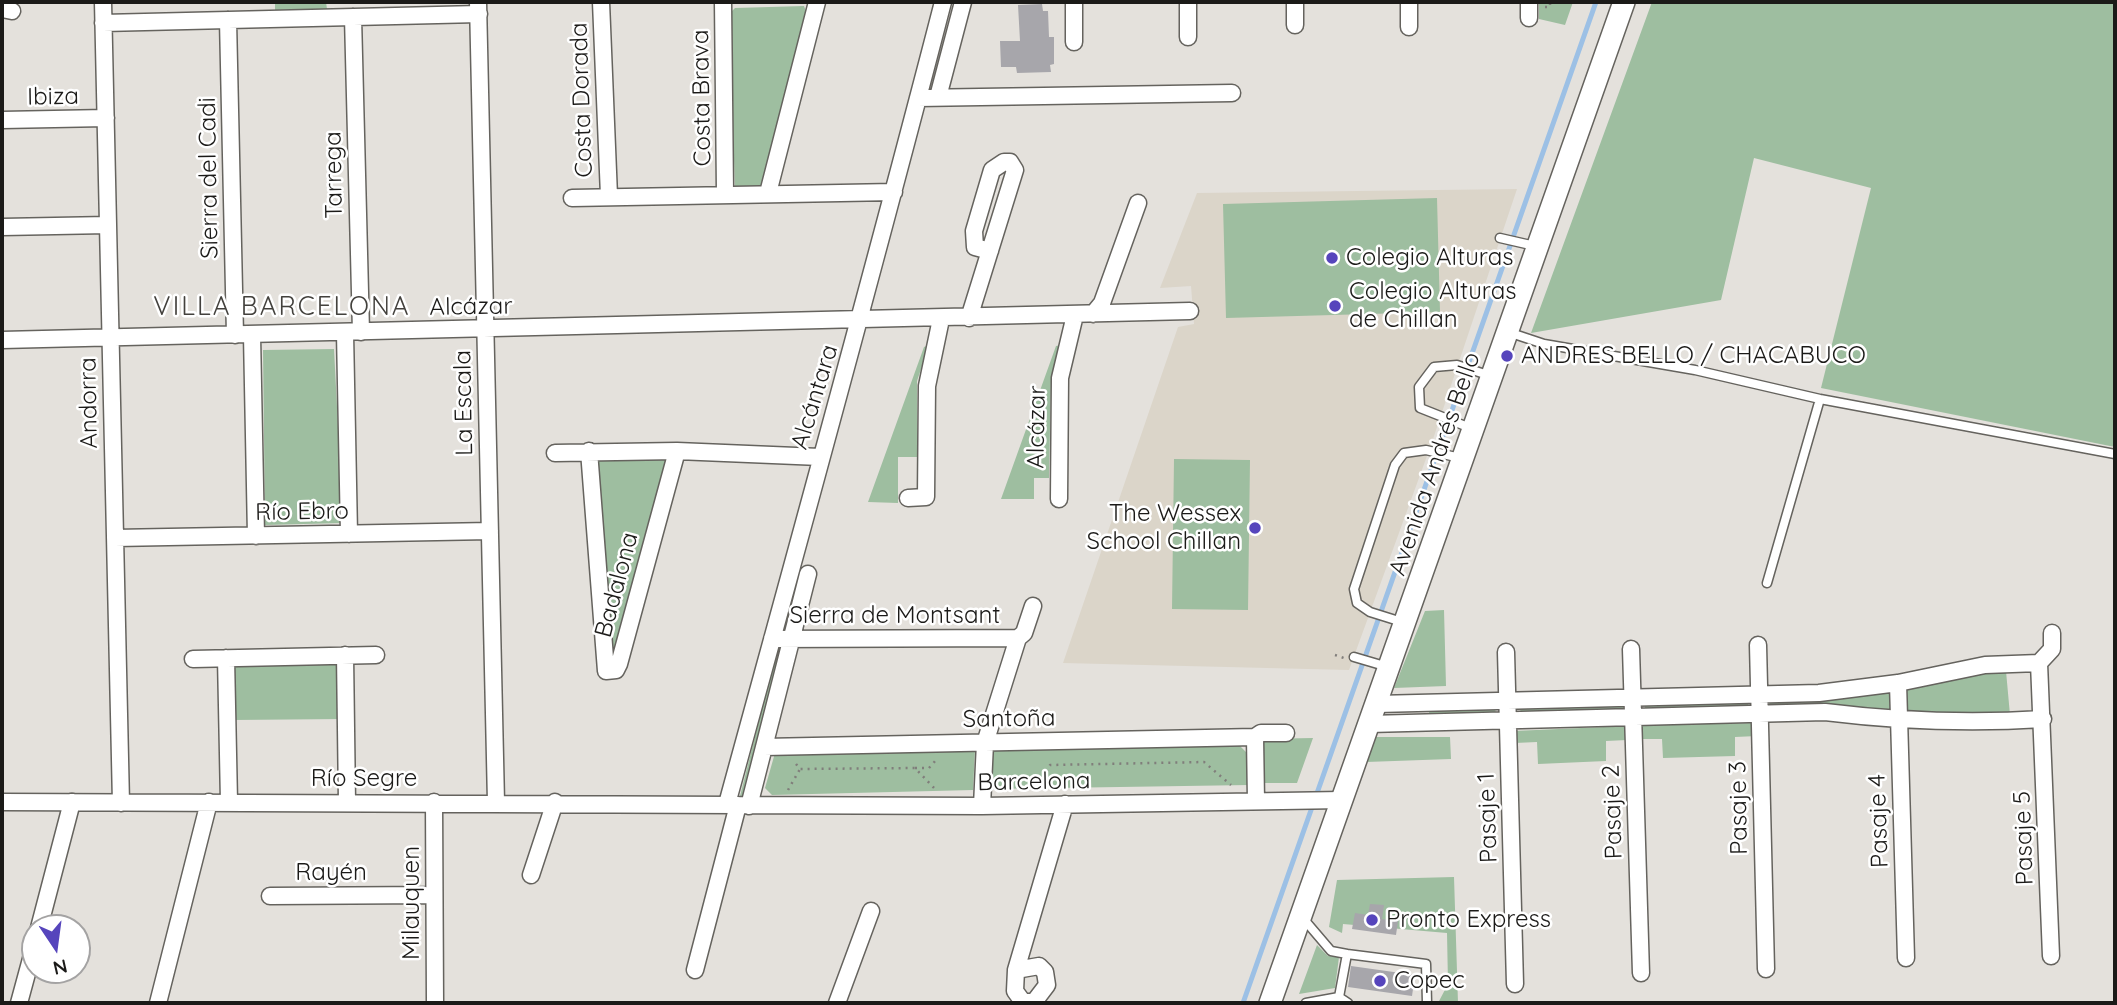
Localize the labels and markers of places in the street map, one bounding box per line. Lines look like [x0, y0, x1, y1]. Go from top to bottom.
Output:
place label: Colegio Alturas [1346, 244, 1514, 272]
marker: Colegio Alturas [1324, 250, 1340, 266]
place label: Colegio Alturas de Chillan [1349, 278, 1517, 334]
marker: Colegio Alturas de Chillan [1327, 298, 1343, 314]
place label: ANDRES BELLO / CHACABUCO [1521, 342, 1866, 370]
marker: ANDRES BELLO / CHACABUCO [1499, 348, 1515, 364]
place label: The Wessex School Chillan [1086, 500, 1241, 556]
marker: The Wessex School Chillan [1247, 520, 1263, 536]
place label: Pronto Express [1386, 906, 1551, 934]
marker: Pronto Express [1364, 912, 1380, 928]
place label: Copec [1394, 967, 1465, 995]
marker: Copec [1372, 973, 1388, 989]

